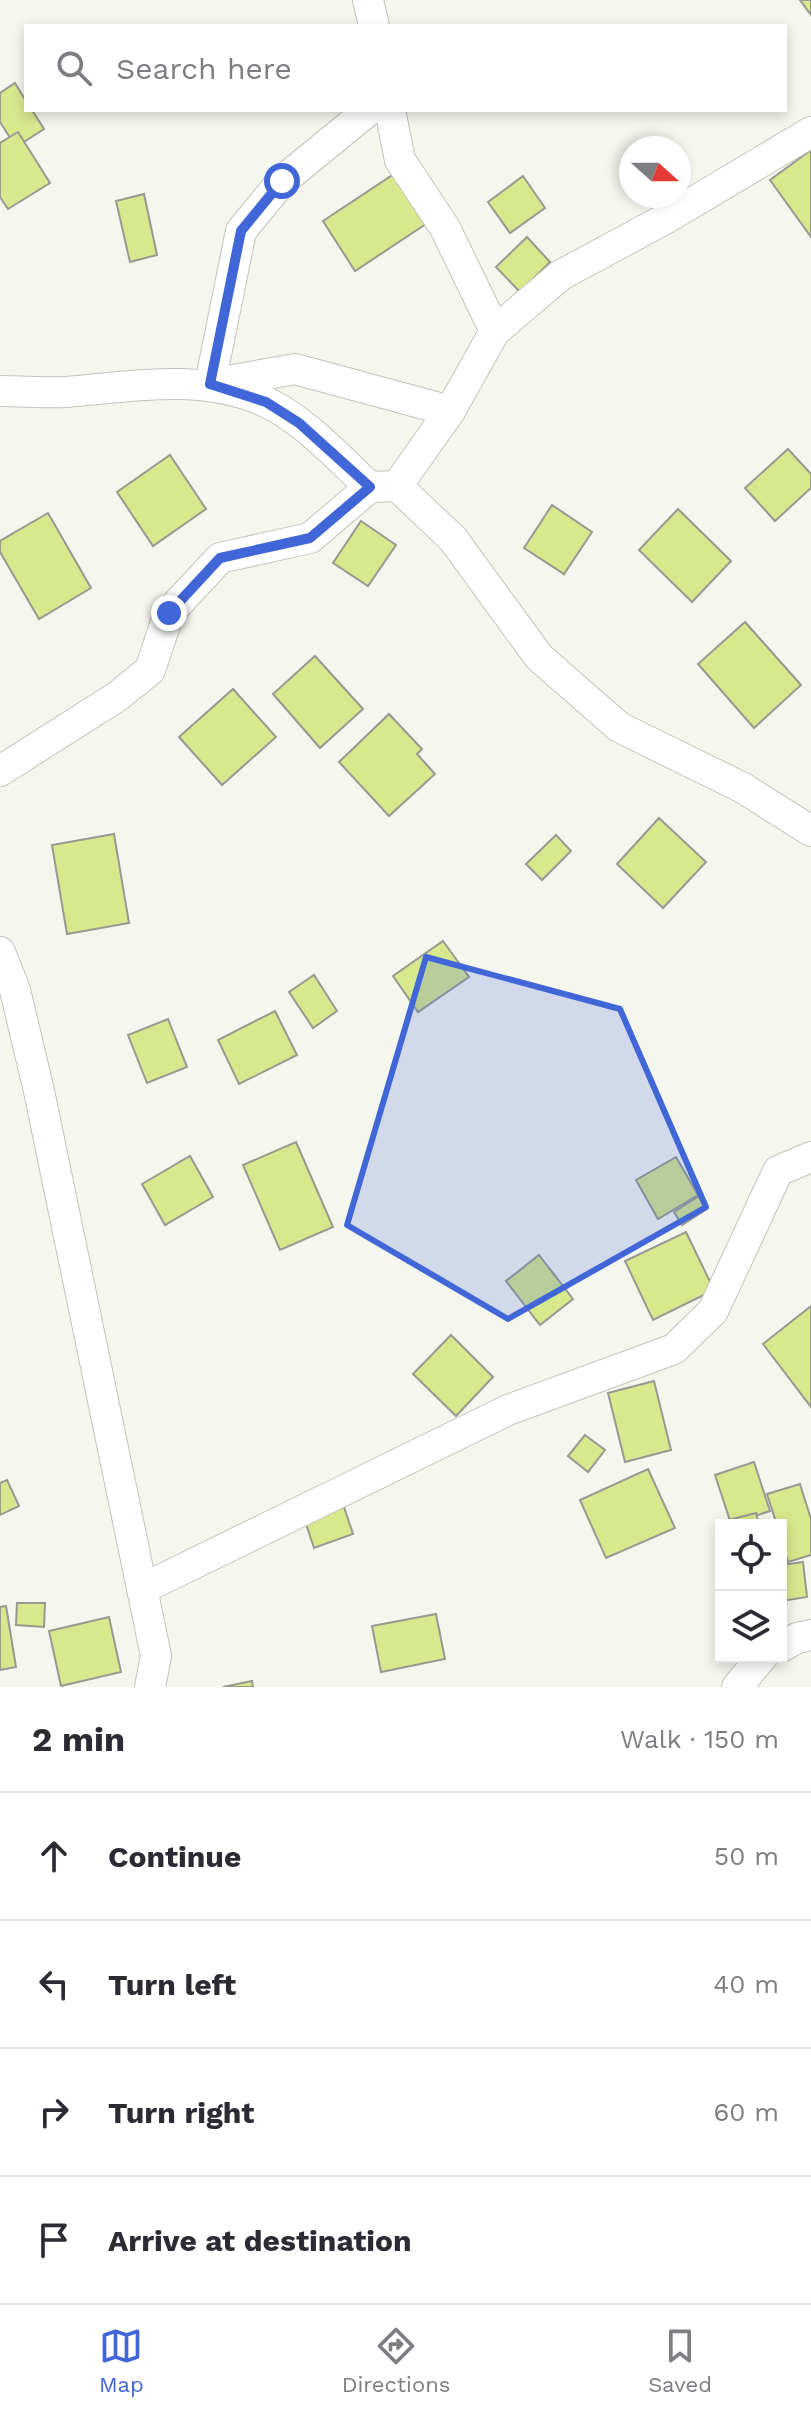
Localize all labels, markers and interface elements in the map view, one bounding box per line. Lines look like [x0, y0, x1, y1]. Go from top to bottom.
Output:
search box [24, 24, 787, 112]
icon: search [52, 46, 96, 90]
text: Search here [116, 51, 292, 86]
north arrow [619, 136, 691, 208]
route start [264, 163, 300, 199]
route end [151, 595, 187, 631]
map controls [715, 1519, 787, 1663]
button: locate [715, 1519, 787, 1591]
button: layers [715, 1591, 787, 1663]
text: 2 min [32, 1719, 125, 1759]
text: Walk · 150 m [620, 1724, 779, 1754]
icon: ahead [32, 1834, 76, 1878]
text: Continue [108, 1839, 241, 1874]
text: 50 m [714, 1841, 779, 1871]
icon: left [32, 1962, 76, 2006]
text: Turn left [108, 1967, 236, 2002]
text: 40 m [713, 1969, 779, 1999]
icon: right [32, 2090, 76, 2134]
text: Turn right [108, 2095, 254, 2130]
text: 60 m [713, 2097, 779, 2127]
icon: arrive [32, 2218, 76, 2262]
text: Arrive at destination [108, 2223, 412, 2258]
tab: Map [99, 2324, 144, 2397]
tab: Directions [342, 2324, 450, 2397]
tab: Saved [648, 2324, 712, 2397]

